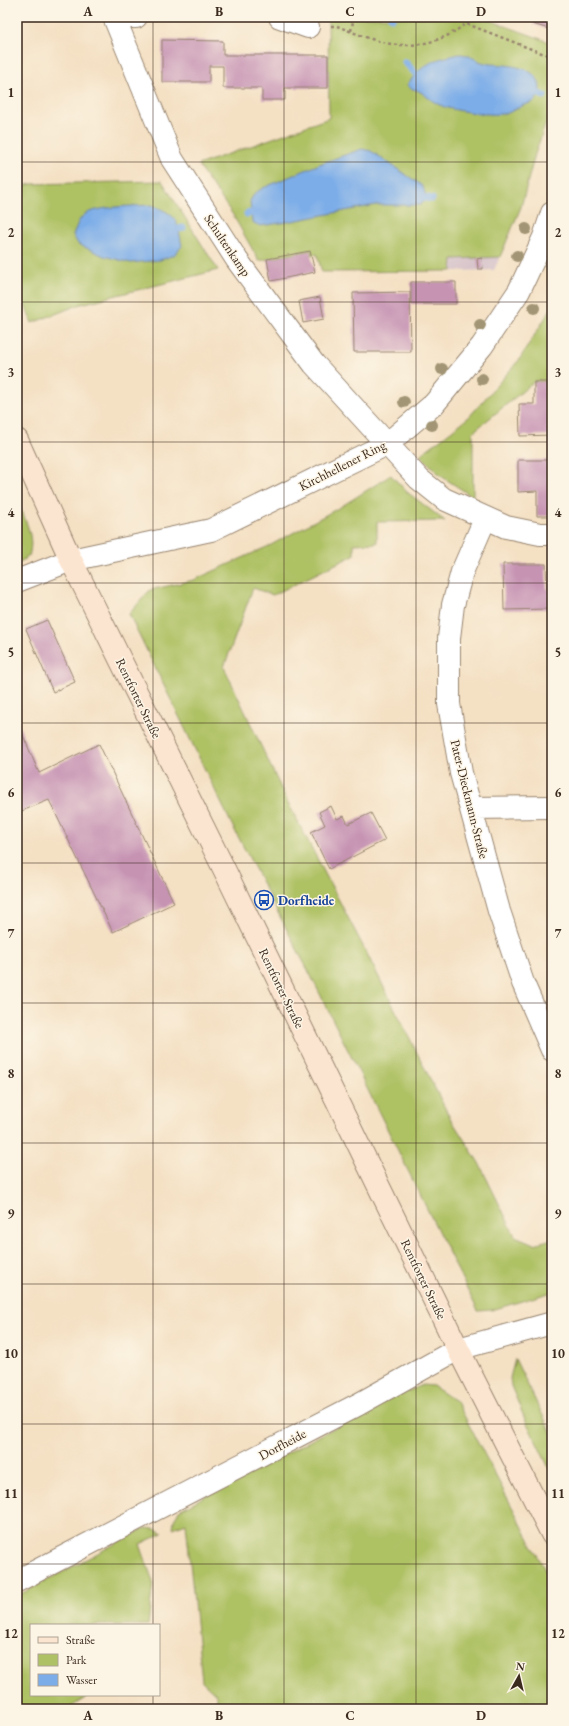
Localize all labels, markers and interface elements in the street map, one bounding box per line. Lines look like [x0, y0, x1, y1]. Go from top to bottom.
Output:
text: A [82, 3, 93, 20]
text: B [215, 3, 223, 20]
text: C [345, 3, 355, 20]
text: D [476, 3, 486, 20]
text: 1 [8, 84, 15, 101]
text: 1 [555, 84, 562, 101]
street label: Schultenkamp [200, 211, 255, 280]
text: 2 [8, 224, 15, 241]
text: 2 [555, 224, 562, 241]
text: 3 [8, 364, 15, 381]
text: 3 [555, 364, 562, 381]
street label: Kirchhellener Ring [296, 436, 389, 495]
text: 4 [8, 504, 15, 521]
text: 4 [555, 504, 562, 521]
text: 5 [8, 644, 14, 661]
text: 5 [555, 644, 561, 661]
street label: Rentforter Straße [112, 655, 165, 741]
street label: Pater-Dieckmann-Straße [447, 738, 493, 860]
text: 6 [8, 784, 15, 801]
text: 6 [555, 784, 562, 801]
bus stop icon: Dorfheide [253, 889, 275, 911]
place label: Dorfheide [278, 892, 335, 909]
text: 7 [8, 925, 15, 942]
text: 7 [555, 925, 562, 942]
street label: Rentforter Straße [255, 945, 308, 1031]
text: 8 [8, 1065, 15, 1082]
text: 8 [555, 1065, 562, 1082]
text: 9 [8, 1205, 15, 1222]
text: 9 [555, 1205, 562, 1222]
street label: Rentforter Straße [397, 1236, 450, 1322]
text: 10 [4, 1345, 18, 1362]
text: 10 [551, 1345, 565, 1362]
street label: Dorfheide [256, 1425, 309, 1464]
text: 11 [4, 1485, 18, 1502]
text: 11 [551, 1485, 565, 1502]
legend [30, 1624, 160, 1696]
text: 12 [4, 1625, 18, 1642]
text: 12 [551, 1625, 565, 1642]
text: Straße [66, 1632, 95, 1648]
text: Park [66, 1652, 87, 1668]
north arrow [499, 1656, 539, 1696]
text: N [515, 1659, 526, 1674]
text: Wasser [66, 1672, 97, 1688]
text: A [82, 1707, 93, 1724]
text: B [215, 1707, 223, 1724]
text: C [345, 1707, 355, 1724]
text: D [476, 1707, 486, 1724]

